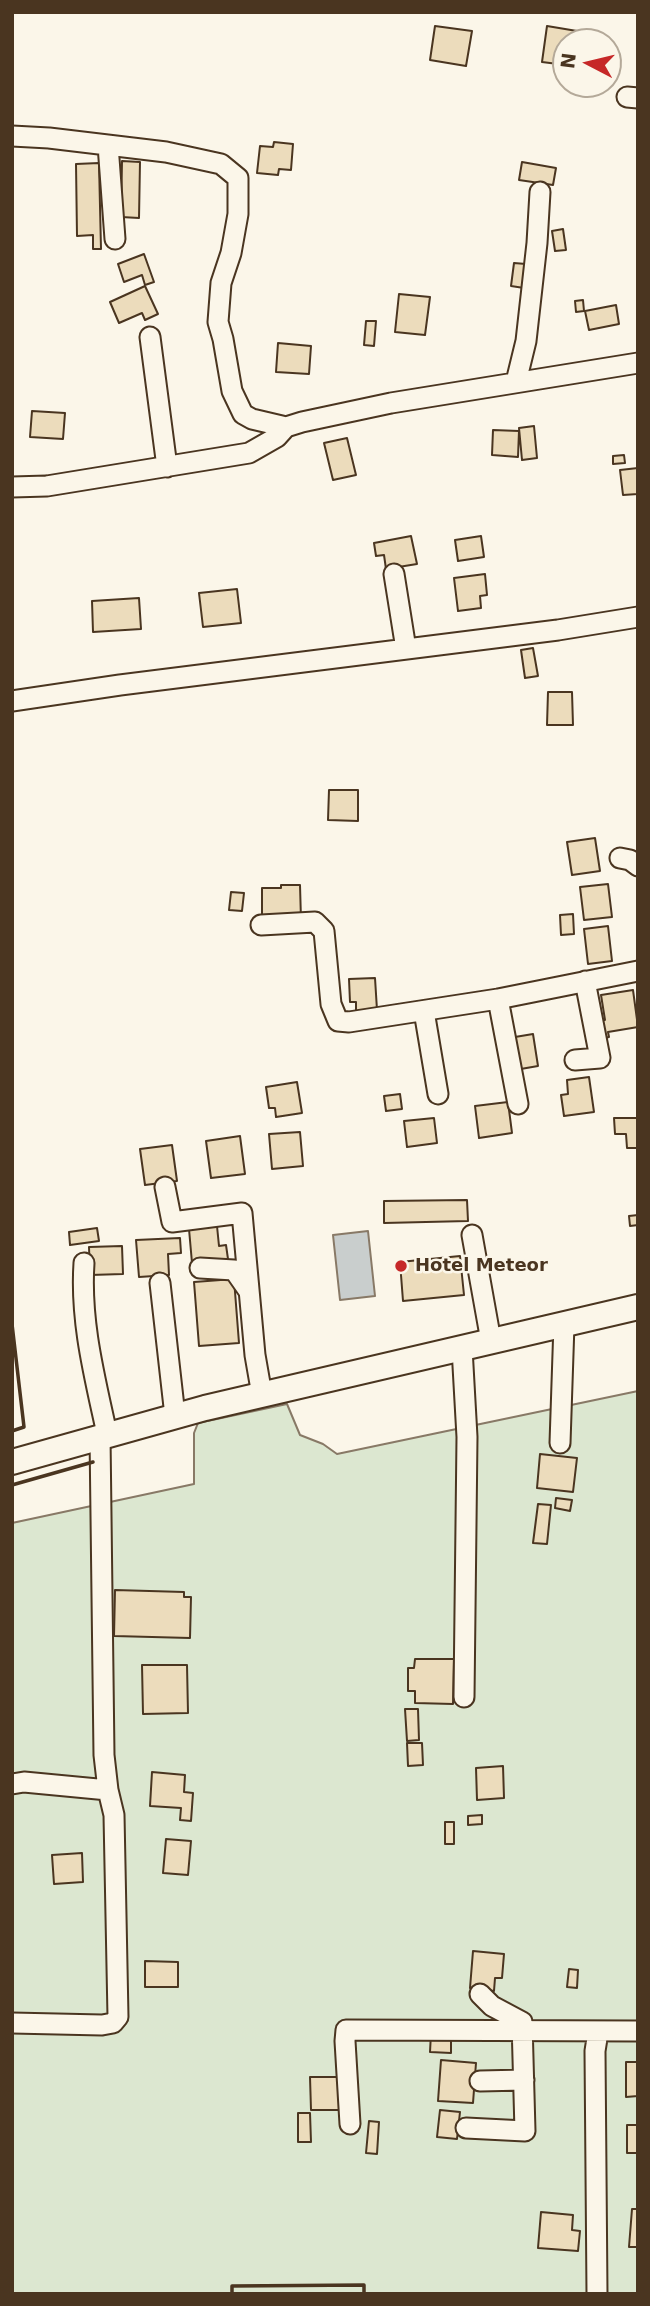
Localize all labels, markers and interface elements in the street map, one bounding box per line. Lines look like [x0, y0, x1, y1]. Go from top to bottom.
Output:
north arrow [552, 28, 622, 98]
text: N [556, 51, 580, 70]
place label: Hotel Meteor [415, 1255, 548, 1277]
marker: Hotel Meteor [393, 1258, 409, 1274]

